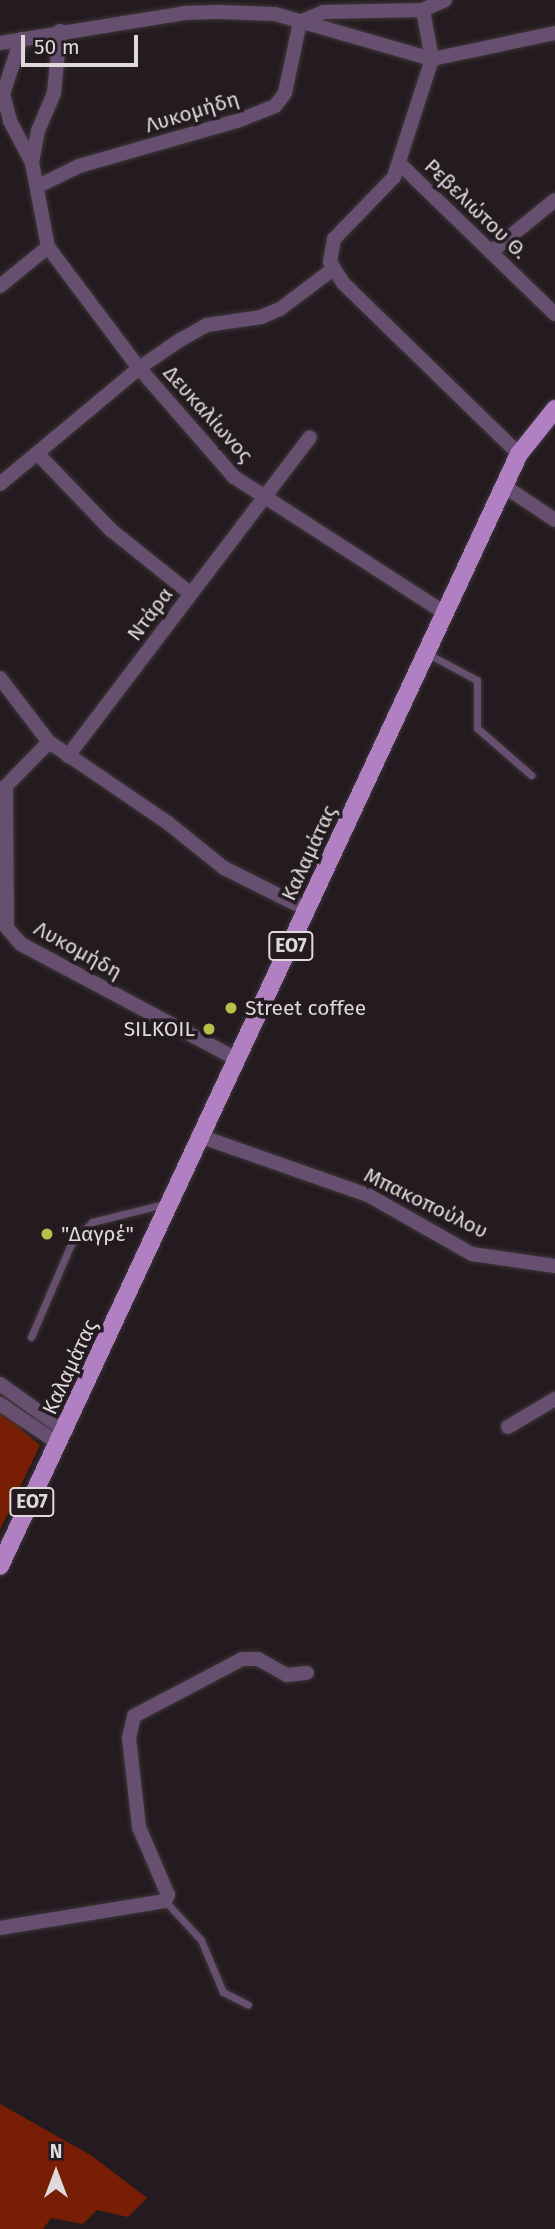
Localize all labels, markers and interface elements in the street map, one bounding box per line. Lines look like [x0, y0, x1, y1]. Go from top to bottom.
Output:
scale bar [24, 21, 142, 65]
text: 50 m [34, 34, 80, 60]
street label: Λυκομήδη [142, 86, 242, 138]
street label: Ρεβελιώτου Θ. [419, 154, 533, 264]
street label: Δευκαλίωνος [158, 360, 258, 468]
street label: Ντάρα [122, 582, 178, 646]
street label: Καλαμάτας [276, 801, 342, 905]
street label: Λυκομήδη [30, 916, 126, 984]
road number: ΕΟ7 [268, 930, 314, 962]
place label: Street coffee [245, 995, 366, 1021]
marker: Street coffee [223, 1000, 239, 1016]
place label: SILKOIL [124, 1016, 195, 1042]
marker: SILKOIL [201, 1021, 217, 1037]
street label: Μπακοπούλου [360, 1162, 492, 1244]
place label: "Δαγρέ" [61, 1221, 134, 1247]
marker: "Δαγρέ" [39, 1226, 55, 1242]
street label: Καλαμάτας [37, 1315, 103, 1419]
road number: ΕΟ7 [9, 1486, 55, 1518]
north arrow [21, 2138, 91, 2208]
text: N [50, 2140, 62, 2163]

